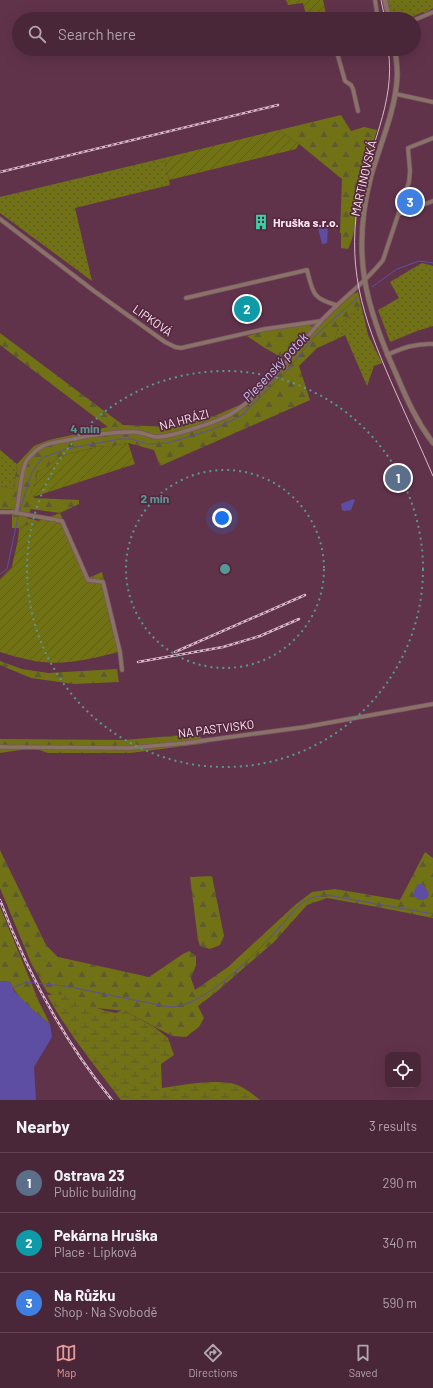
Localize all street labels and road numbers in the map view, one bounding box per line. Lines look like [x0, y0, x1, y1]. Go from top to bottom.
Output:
street label: MARTINOVSKÁ [347, 139, 379, 217]
street label: LIPKOVÁ [131, 301, 175, 339]
street label: NA HRÁZI [158, 406, 210, 432]
street label: NA PASTVISKO [177, 716, 255, 740]

